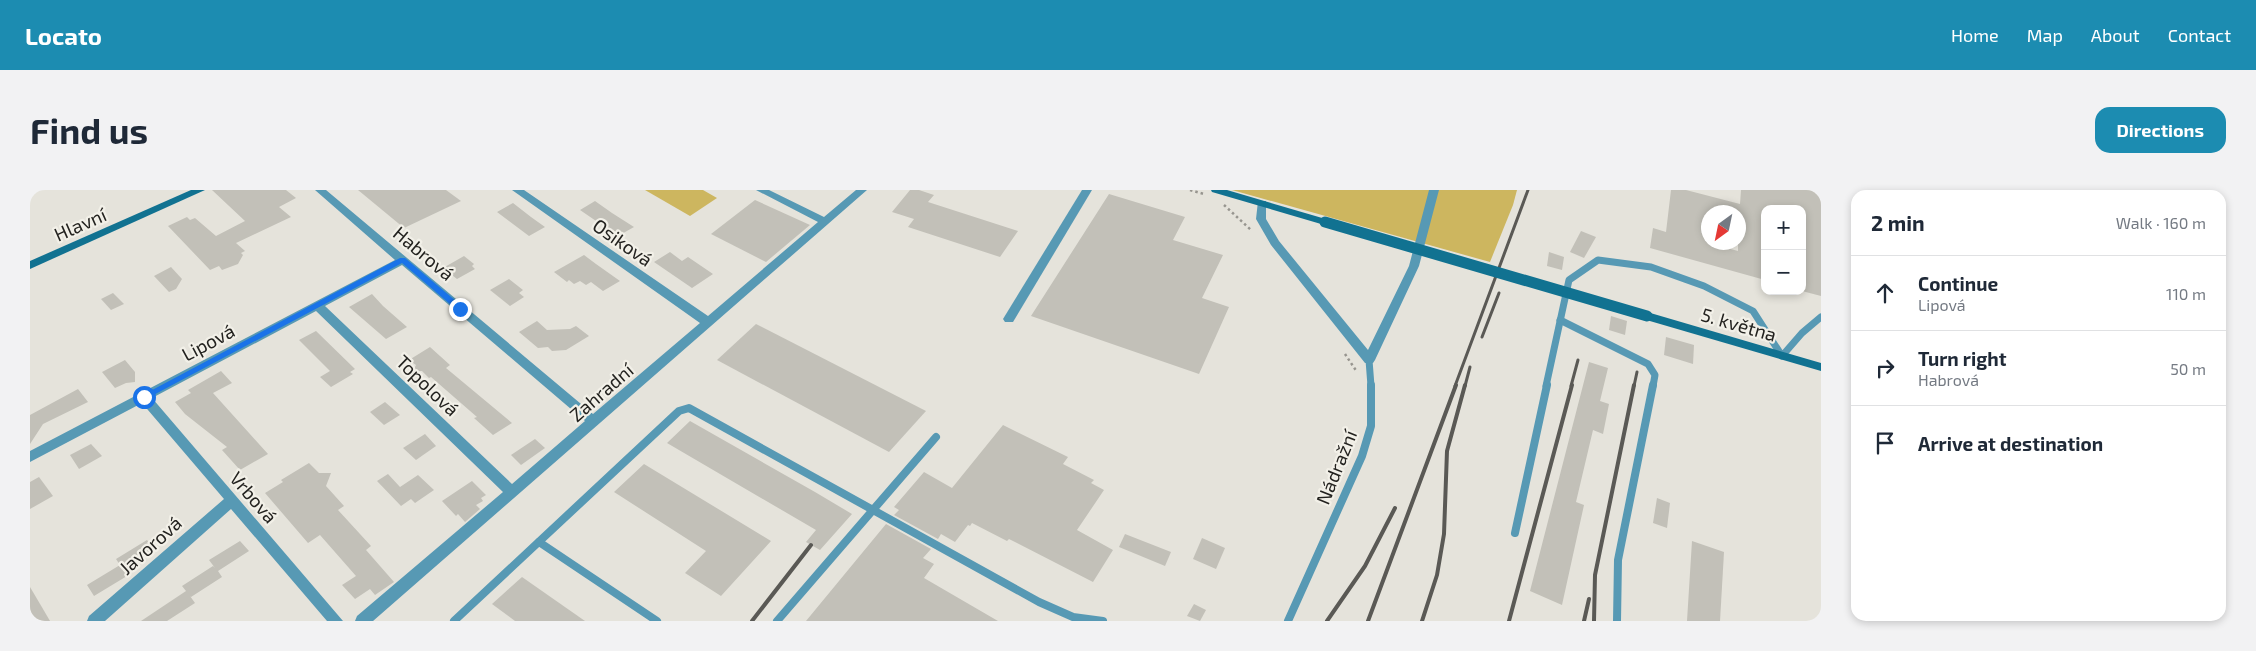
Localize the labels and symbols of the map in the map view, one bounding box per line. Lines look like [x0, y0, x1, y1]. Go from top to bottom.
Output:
street label: Hlavní [50, 202, 111, 246]
north arrow [1701, 205, 1746, 250]
street label: Osiková [589, 213, 657, 271]
street label: Habrová [389, 221, 459, 285]
route end [449, 298, 472, 321]
street label: 5. května [1699, 302, 1779, 346]
street label: Lipová [178, 319, 238, 365]
street label: Topolová [392, 350, 464, 420]
street label: Zahradní [564, 357, 639, 426]
route start [133, 386, 156, 409]
street label: Nádražní [1311, 425, 1362, 508]
street label: Vrbová [225, 467, 283, 527]
street label: Javorová [114, 511, 186, 579]

